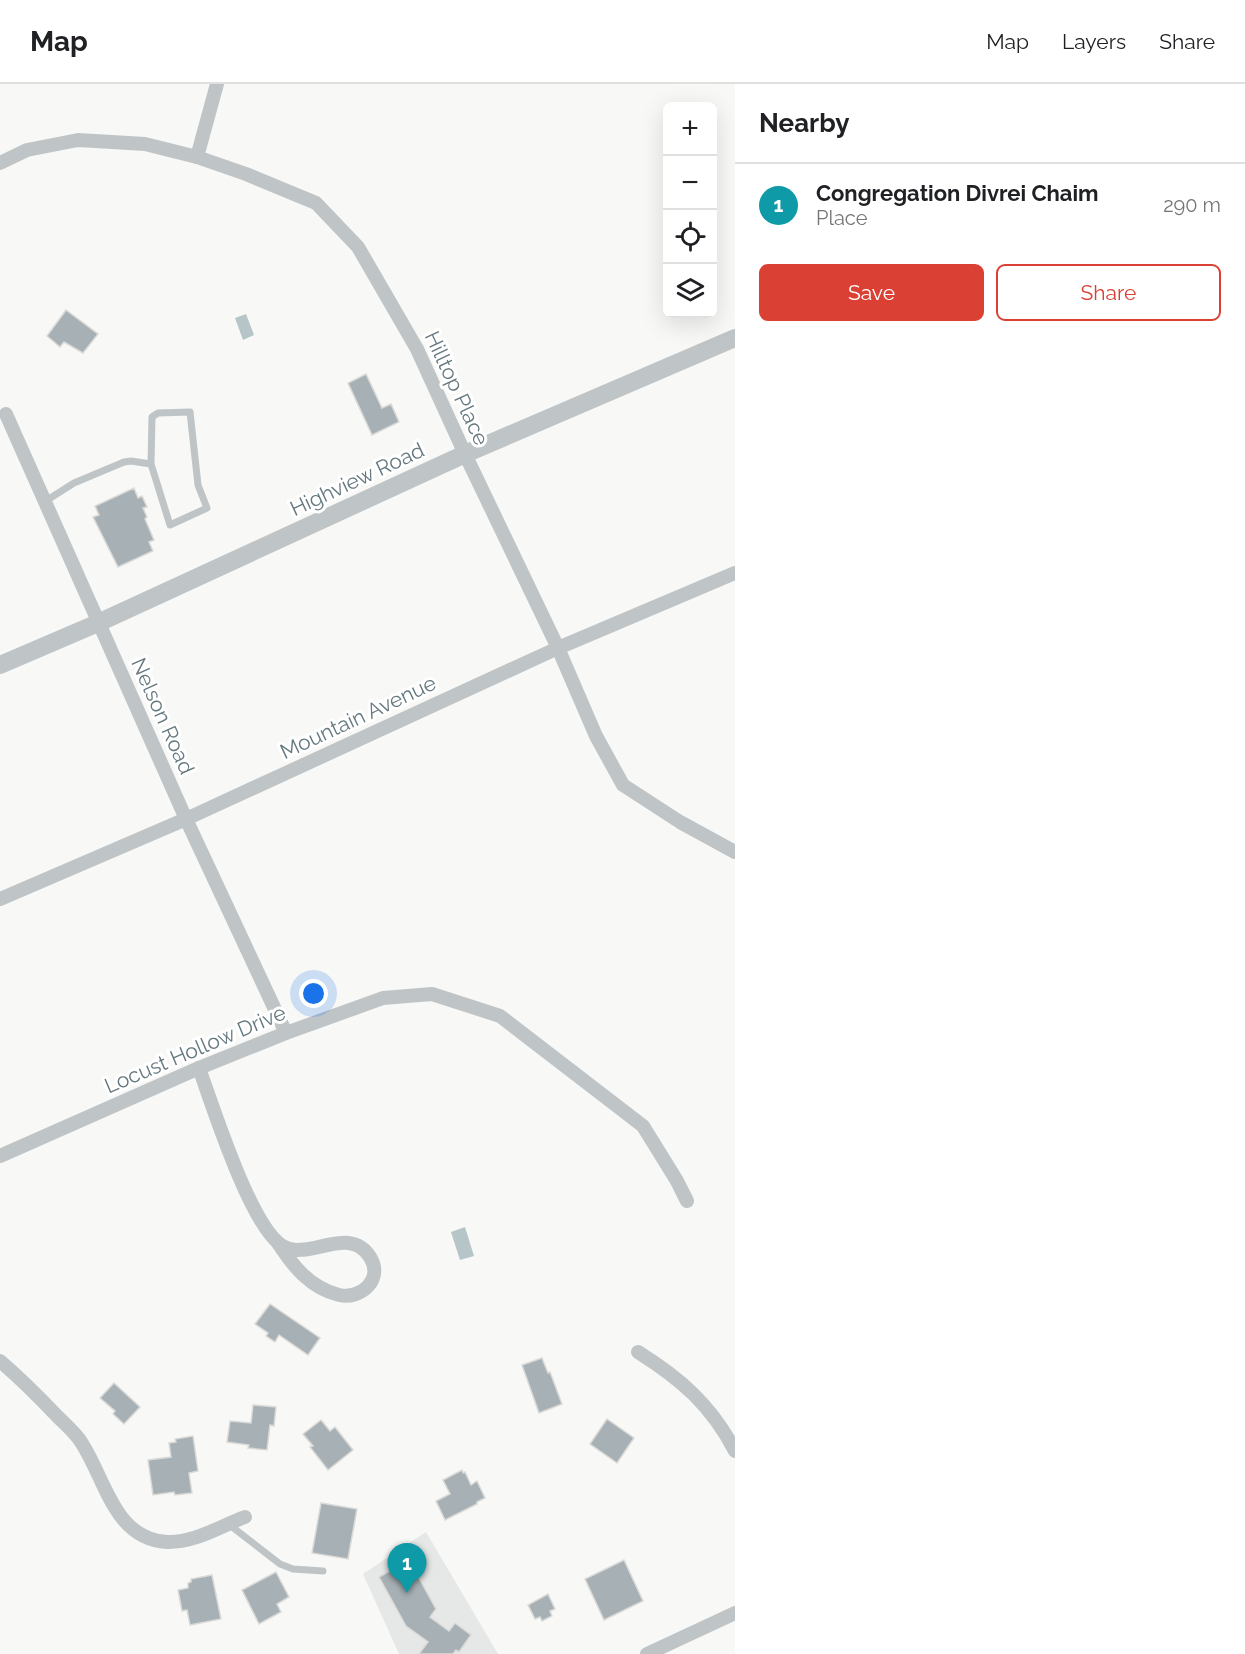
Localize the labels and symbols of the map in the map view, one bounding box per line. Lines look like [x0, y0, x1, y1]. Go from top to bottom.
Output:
street label: Hilltop Place [420, 327, 494, 449]
street label: Highview Road [286, 437, 428, 521]
street label: Nelson Road [126, 654, 200, 778]
street label: Mountain Avenue [276, 670, 440, 764]
your location [299, 979, 328, 1008]
street label: Locust Hollow Drive [101, 1000, 289, 1098]
pin: 1 [388, 1544, 426, 1593]

